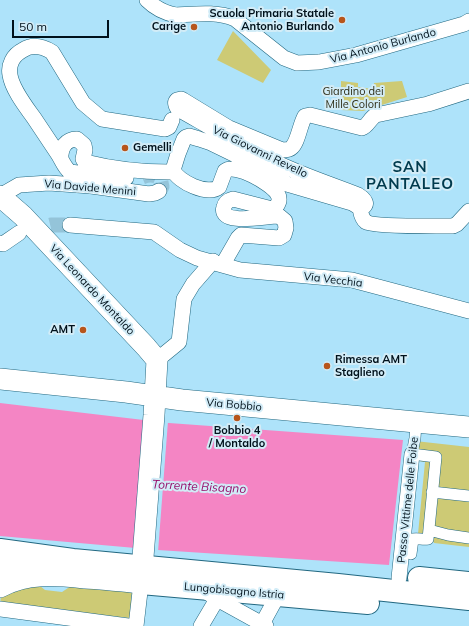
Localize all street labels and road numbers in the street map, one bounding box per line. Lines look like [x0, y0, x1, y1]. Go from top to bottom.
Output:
street label: Via Antonio Burlando [329, 26, 437, 66]
street label: Via Giovanni Revello [210, 123, 310, 181]
street label: Via Davide Menini [44, 177, 136, 199]
street label: Via Leonardo Montaldo [47, 242, 137, 338]
street label: Via Vecchia [303, 270, 363, 290]
street label: Via Bobbio [206, 396, 262, 414]
street label: Passo Vittime delle Foibe [395, 436, 421, 564]
street label: Lungobisagno Istria [183, 580, 285, 602]

